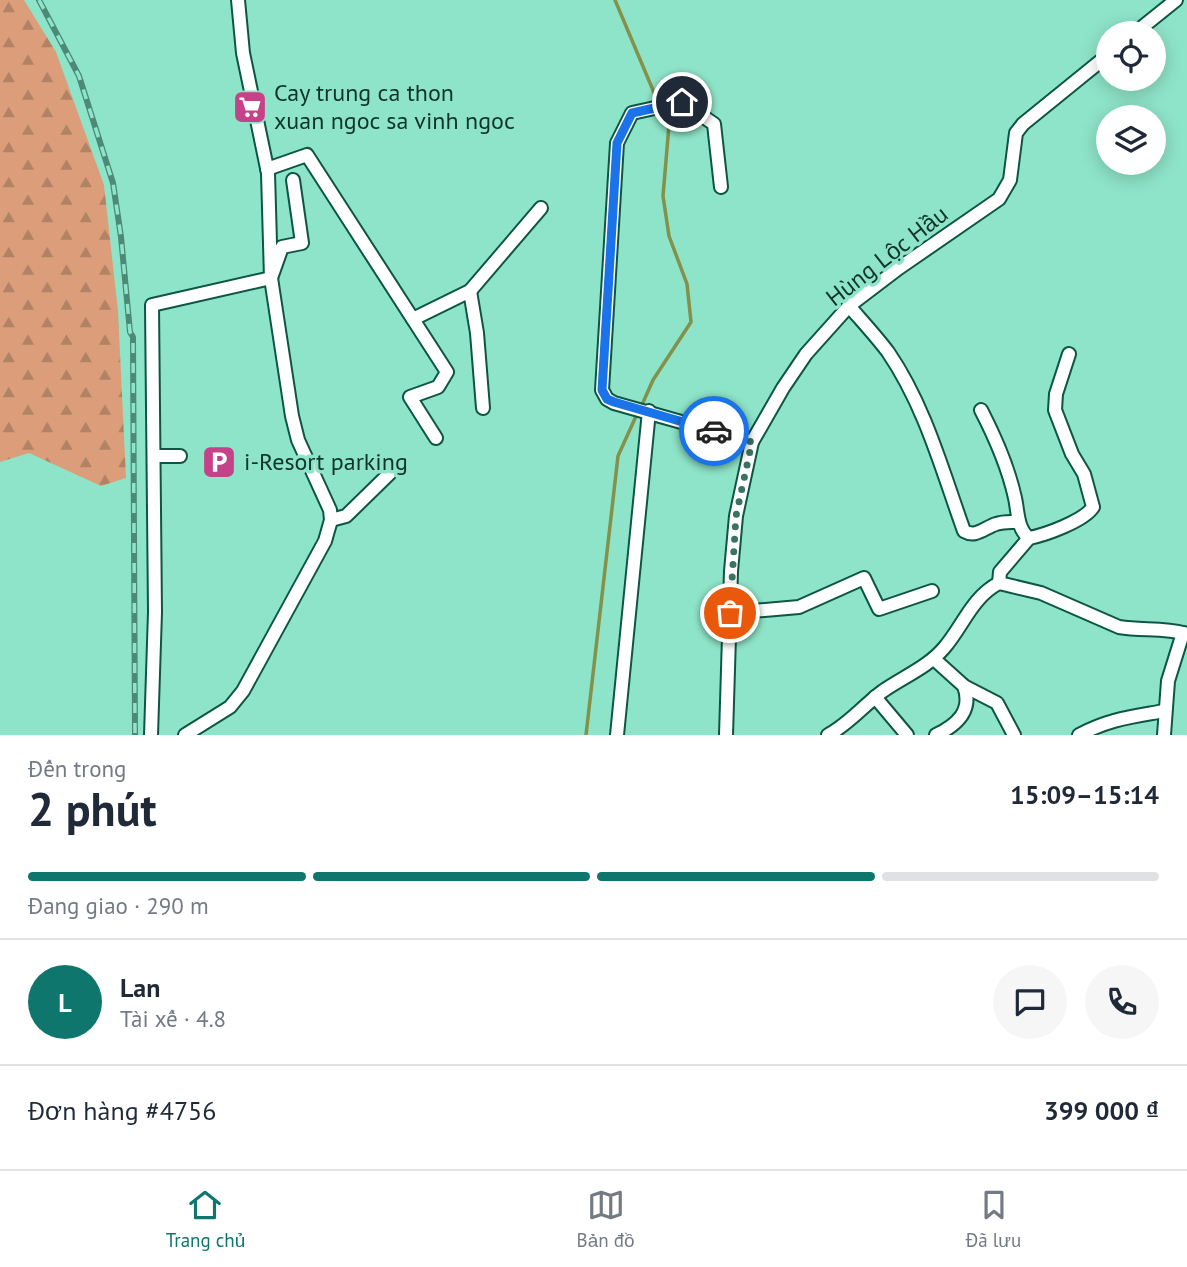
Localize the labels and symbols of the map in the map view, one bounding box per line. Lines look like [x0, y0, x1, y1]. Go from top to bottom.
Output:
pin [652, 72, 712, 132]
place label: Cay trung ca thon xuan ngoc sa vinh ngoc [274, 77, 515, 136]
supermarket icon: Cay trung ca thon xuan ngoc sa vinh ngoc [231, 88, 269, 126]
street label: Hùng Lộc Hầu [820, 198, 954, 313]
courier [679, 396, 749, 466]
parking icon: i-Resort parking [200, 443, 238, 481]
place label: i-Resort parking [244, 446, 408, 477]
pin [700, 583, 760, 643]

